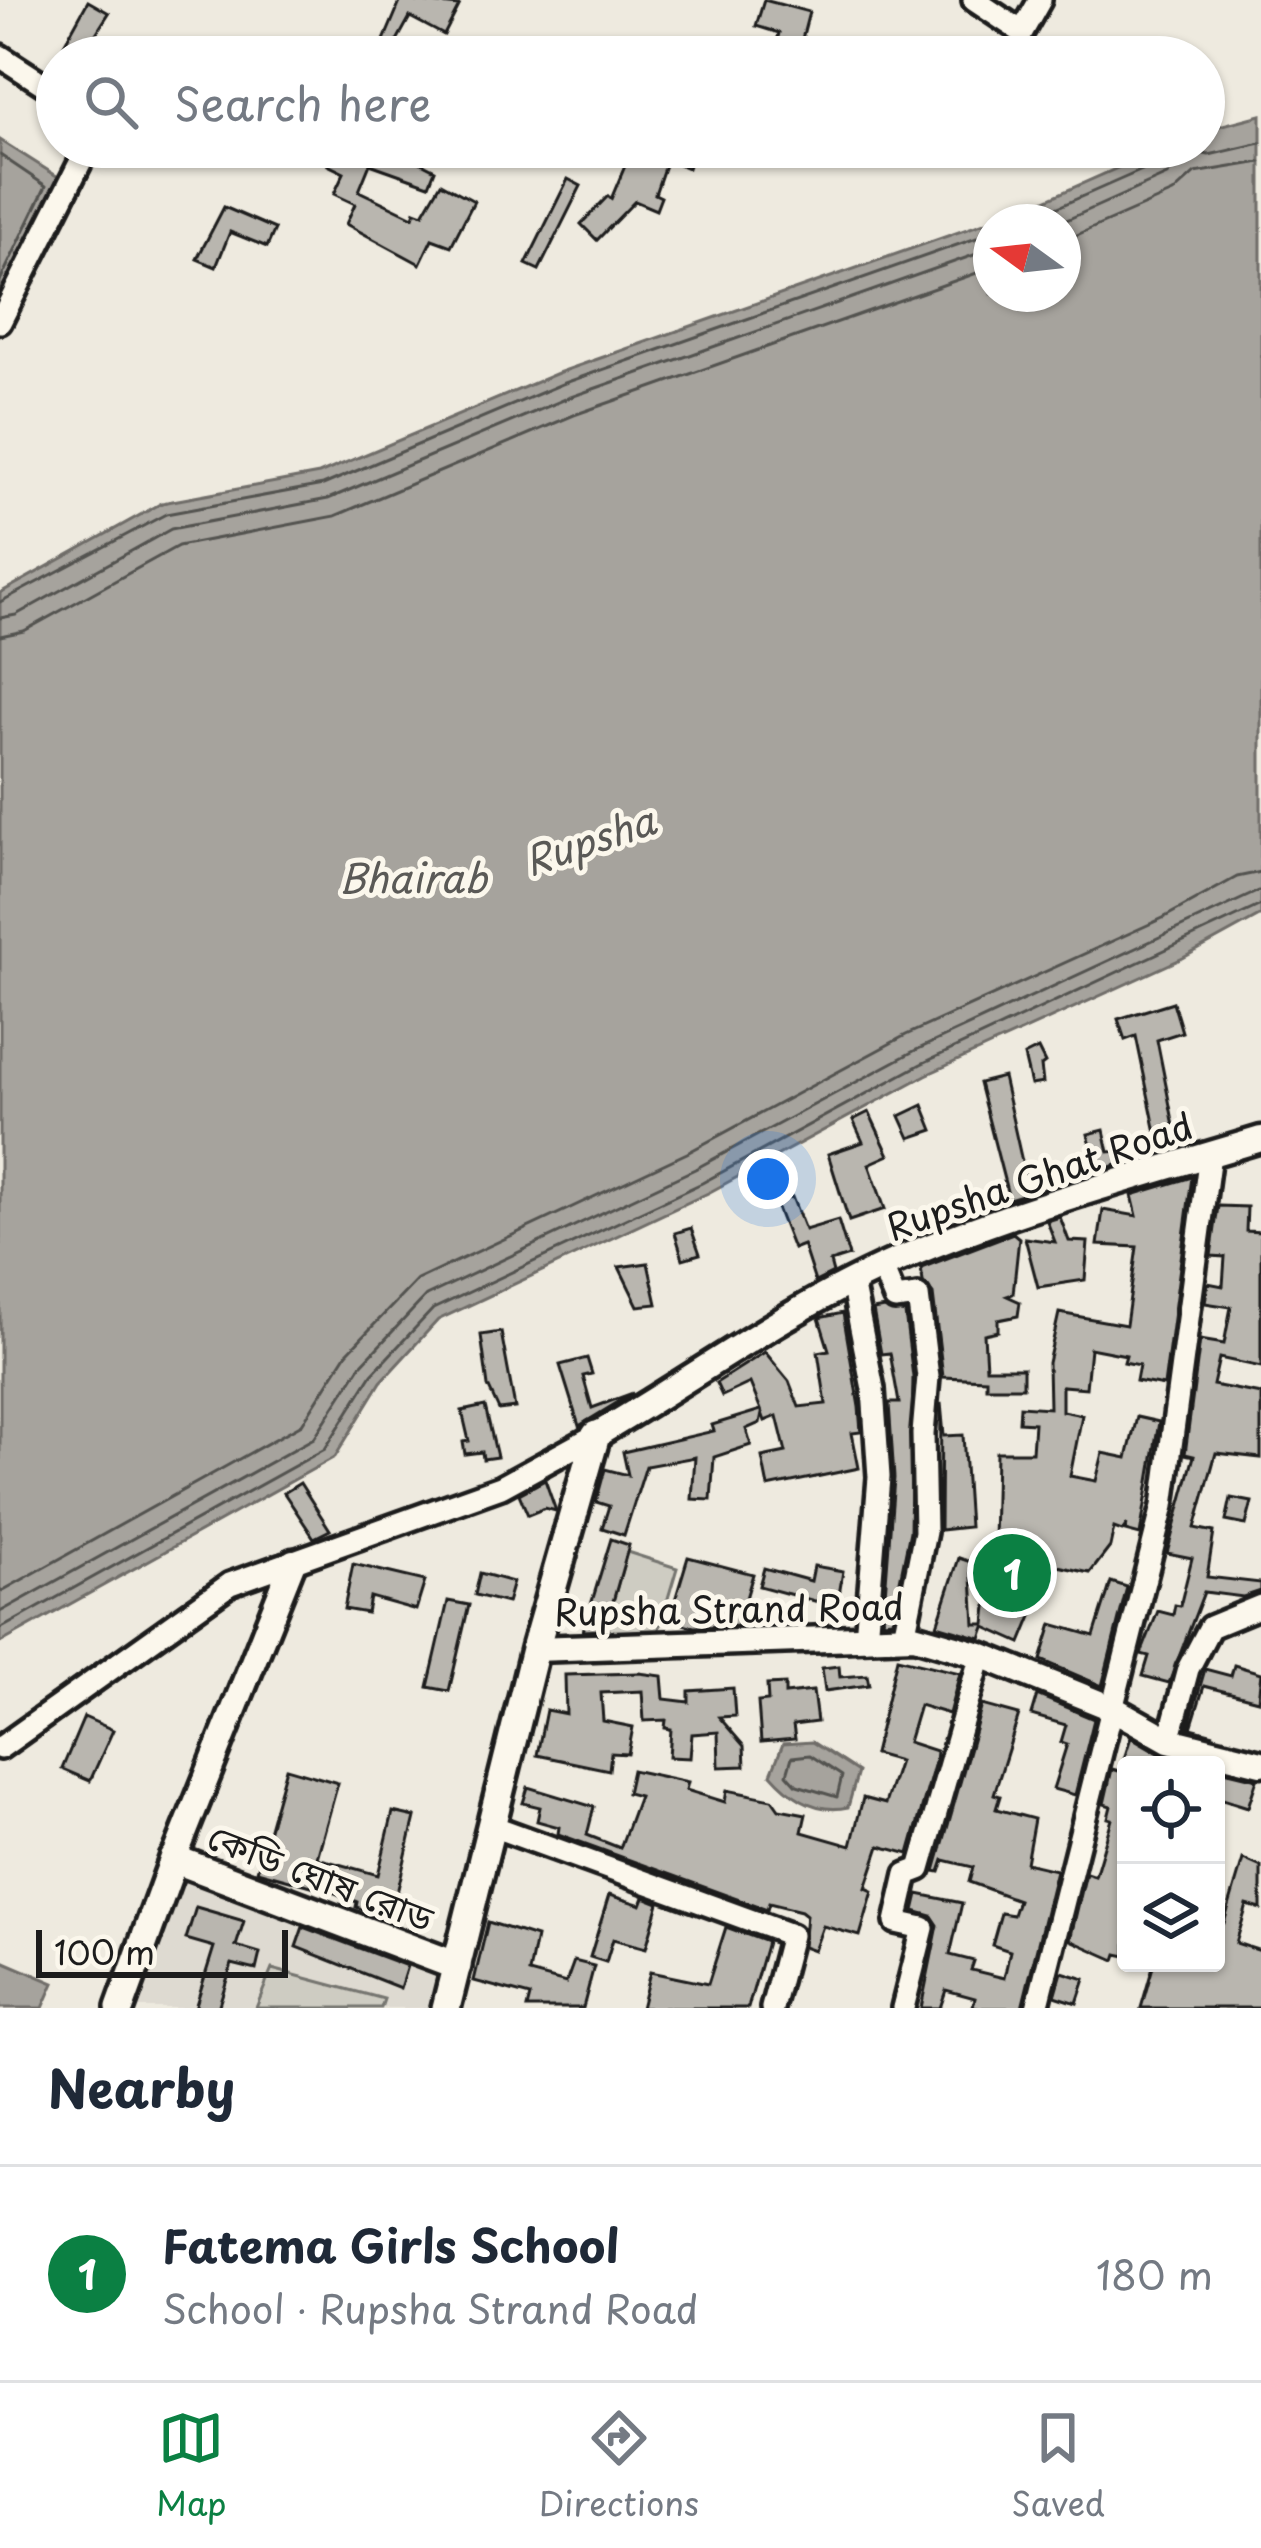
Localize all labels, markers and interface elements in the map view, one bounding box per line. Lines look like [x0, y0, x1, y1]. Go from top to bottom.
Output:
search box [36, 36, 1225, 168]
text: Search here [174, 68, 431, 136]
icon: search [78, 69, 144, 135]
north arrow [973, 204, 1081, 312]
water label: Rupsha [515, 788, 664, 889]
water label: Bhairab [339, 847, 488, 906]
street label: Rupsha Ghat Road [879, 1097, 1199, 1253]
your location [738, 1149, 798, 1209]
pin: 1 [973, 1528, 1051, 1618]
street label: Rupsha Strand Road [553, 1578, 905, 1638]
map controls [1117, 1756, 1225, 1972]
button: locate [1117, 1756, 1225, 1864]
street label: কেডি ঘোষ রোড [200, 1808, 442, 1944]
button: layers [1117, 1864, 1225, 1972]
scale bar [36, 1924, 288, 1977]
text: 100 m [54, 1926, 155, 1976]
text: Nearby [48, 2048, 235, 2125]
text: Fatema Girls School [162, 2210, 619, 2278]
text: 1 [78, 2244, 96, 2303]
text: 180 m [1096, 2244, 1213, 2303]
text: School · Rupsha Strand Road [162, 2278, 699, 2337]
tab: Map [156, 2405, 227, 2527]
tab: Directions [539, 2405, 699, 2527]
tab: Saved [1011, 2405, 1105, 2527]

